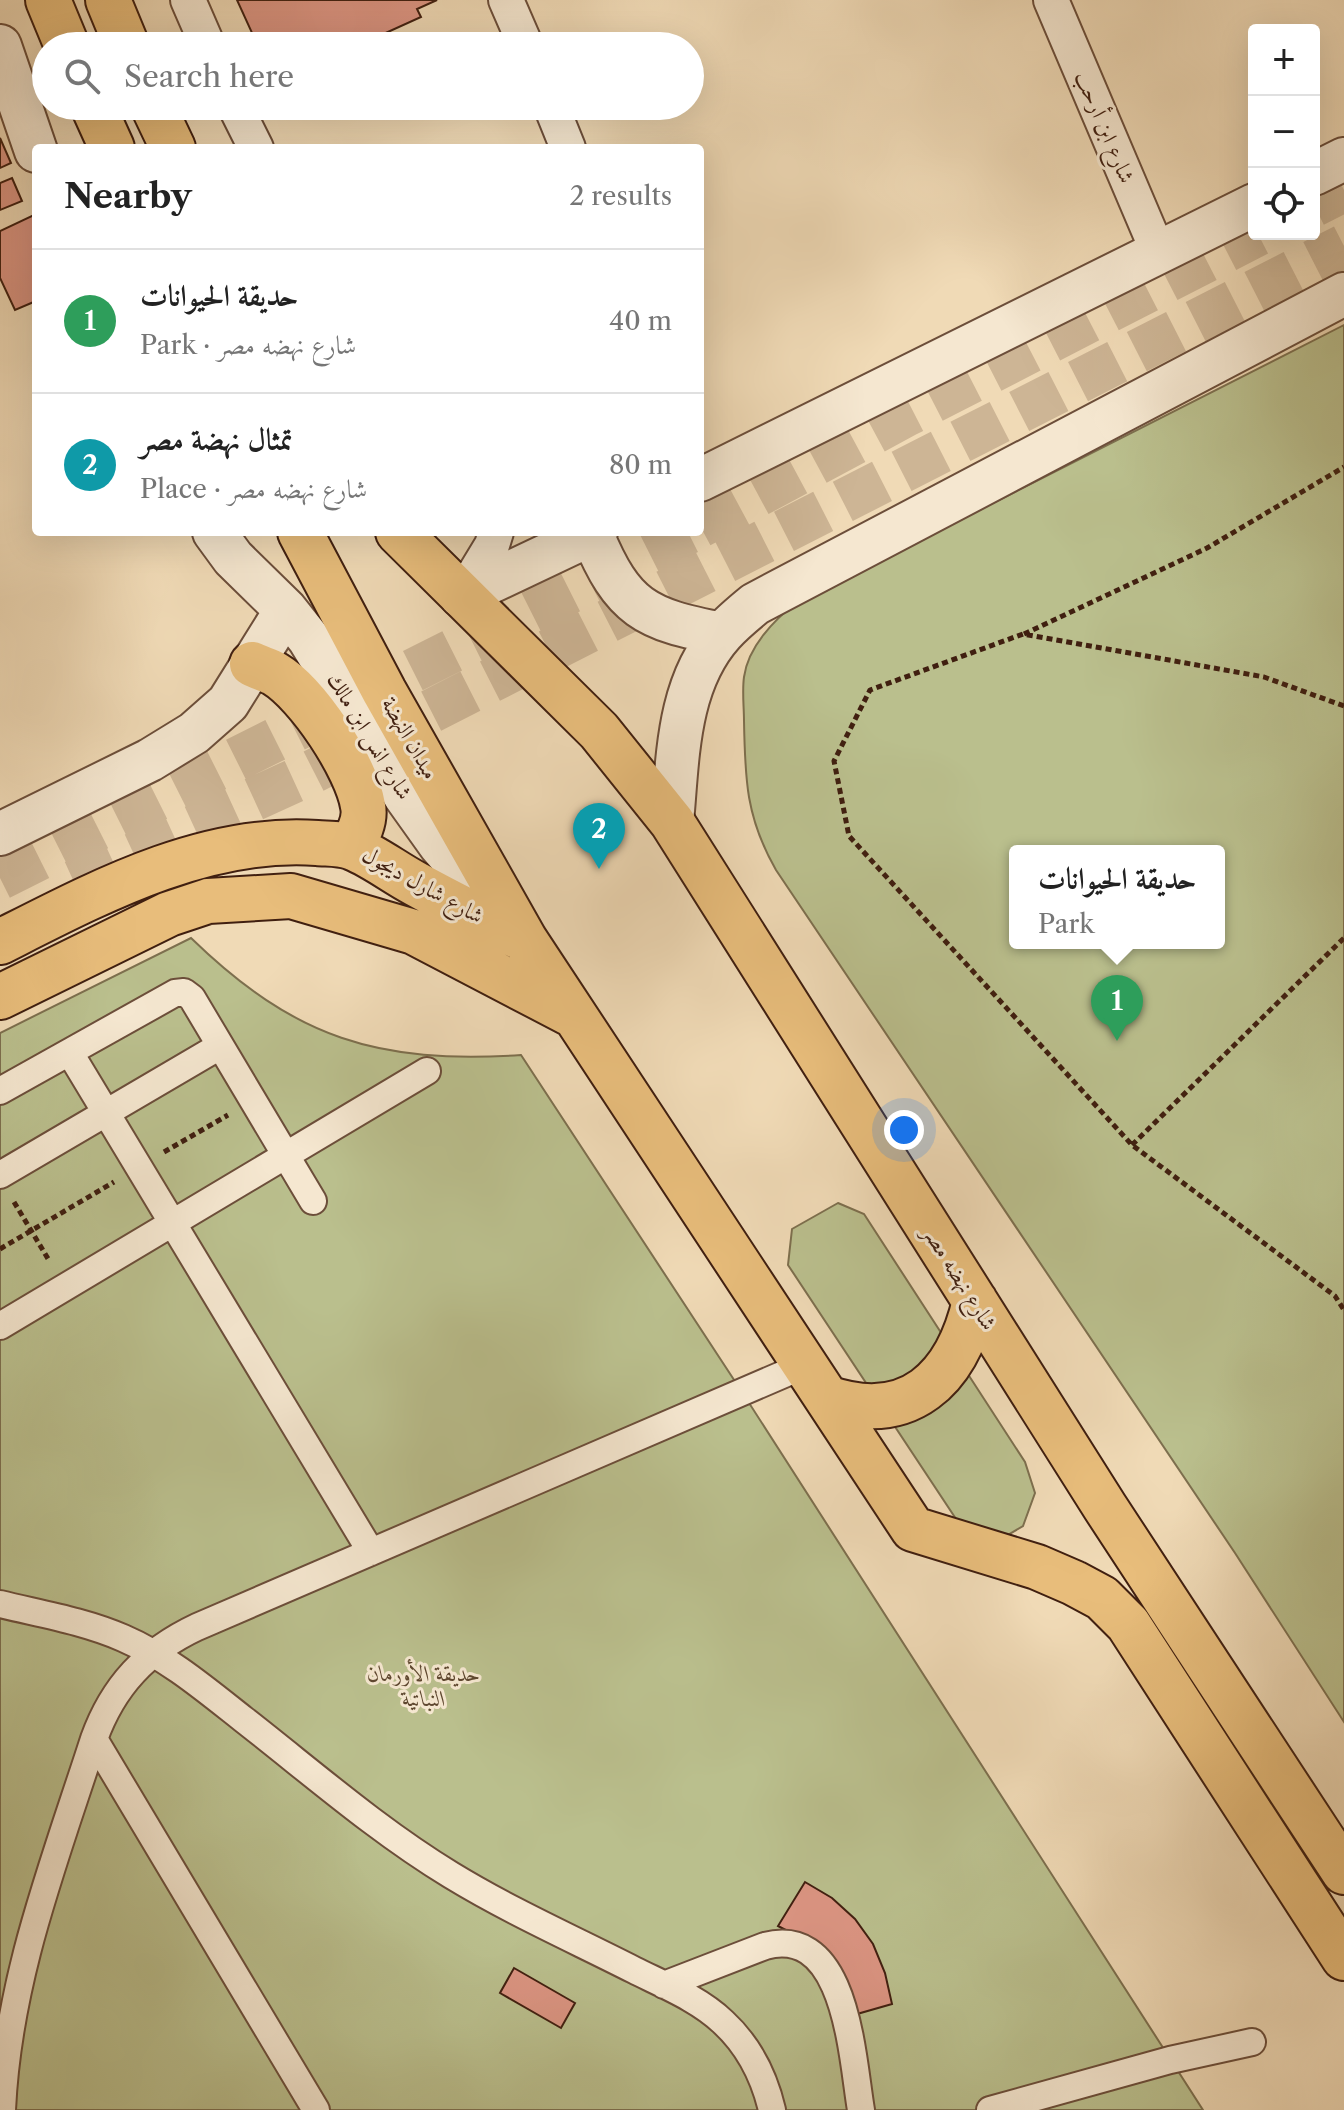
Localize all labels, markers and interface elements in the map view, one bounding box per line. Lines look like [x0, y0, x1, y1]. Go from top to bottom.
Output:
map controls [1248, 24, 1320, 240]
button: + [1248, 24, 1320, 96]
search box [32, 32, 704, 120]
icon: search [60, 54, 104, 98]
text: Search here [124, 58, 294, 95]
street label: شارع ابن أرحب [1065, 66, 1142, 189]
button: − [1248, 96, 1320, 168]
button: locate [1248, 168, 1320, 240]
text: Nearby [64, 175, 192, 217]
text: 2 results [569, 180, 672, 212]
text: حديقة الحيوانات [140, 277, 298, 314]
text: 1 [84, 305, 96, 337]
text: 40 m [609, 305, 672, 337]
text: Park · شارع نهضه مصر [140, 329, 356, 361]
text: تمثال نهضة مصر [140, 421, 293, 458]
text: 2 [82, 449, 98, 481]
text: 80 m [609, 449, 672, 481]
text: Place · شارع نهضه مصر [140, 473, 367, 505]
street label: شارع انس ابن مالك [317, 668, 418, 807]
street label: ميدان النهضة [375, 692, 444, 784]
pin: 2 [573, 803, 625, 869]
street label: شارع شارل ديجول [355, 841, 488, 934]
popup [1009, 845, 1225, 949]
text: حديقة الحيوانات [1038, 860, 1196, 897]
text: Park [1038, 908, 1094, 940]
pin: 1 [1091, 975, 1143, 1041]
your location [884, 1110, 924, 1150]
street label: شارع نهضه مصر [912, 1219, 1003, 1338]
park label: حديقة الأورمان النباتية [367, 1658, 481, 1712]

